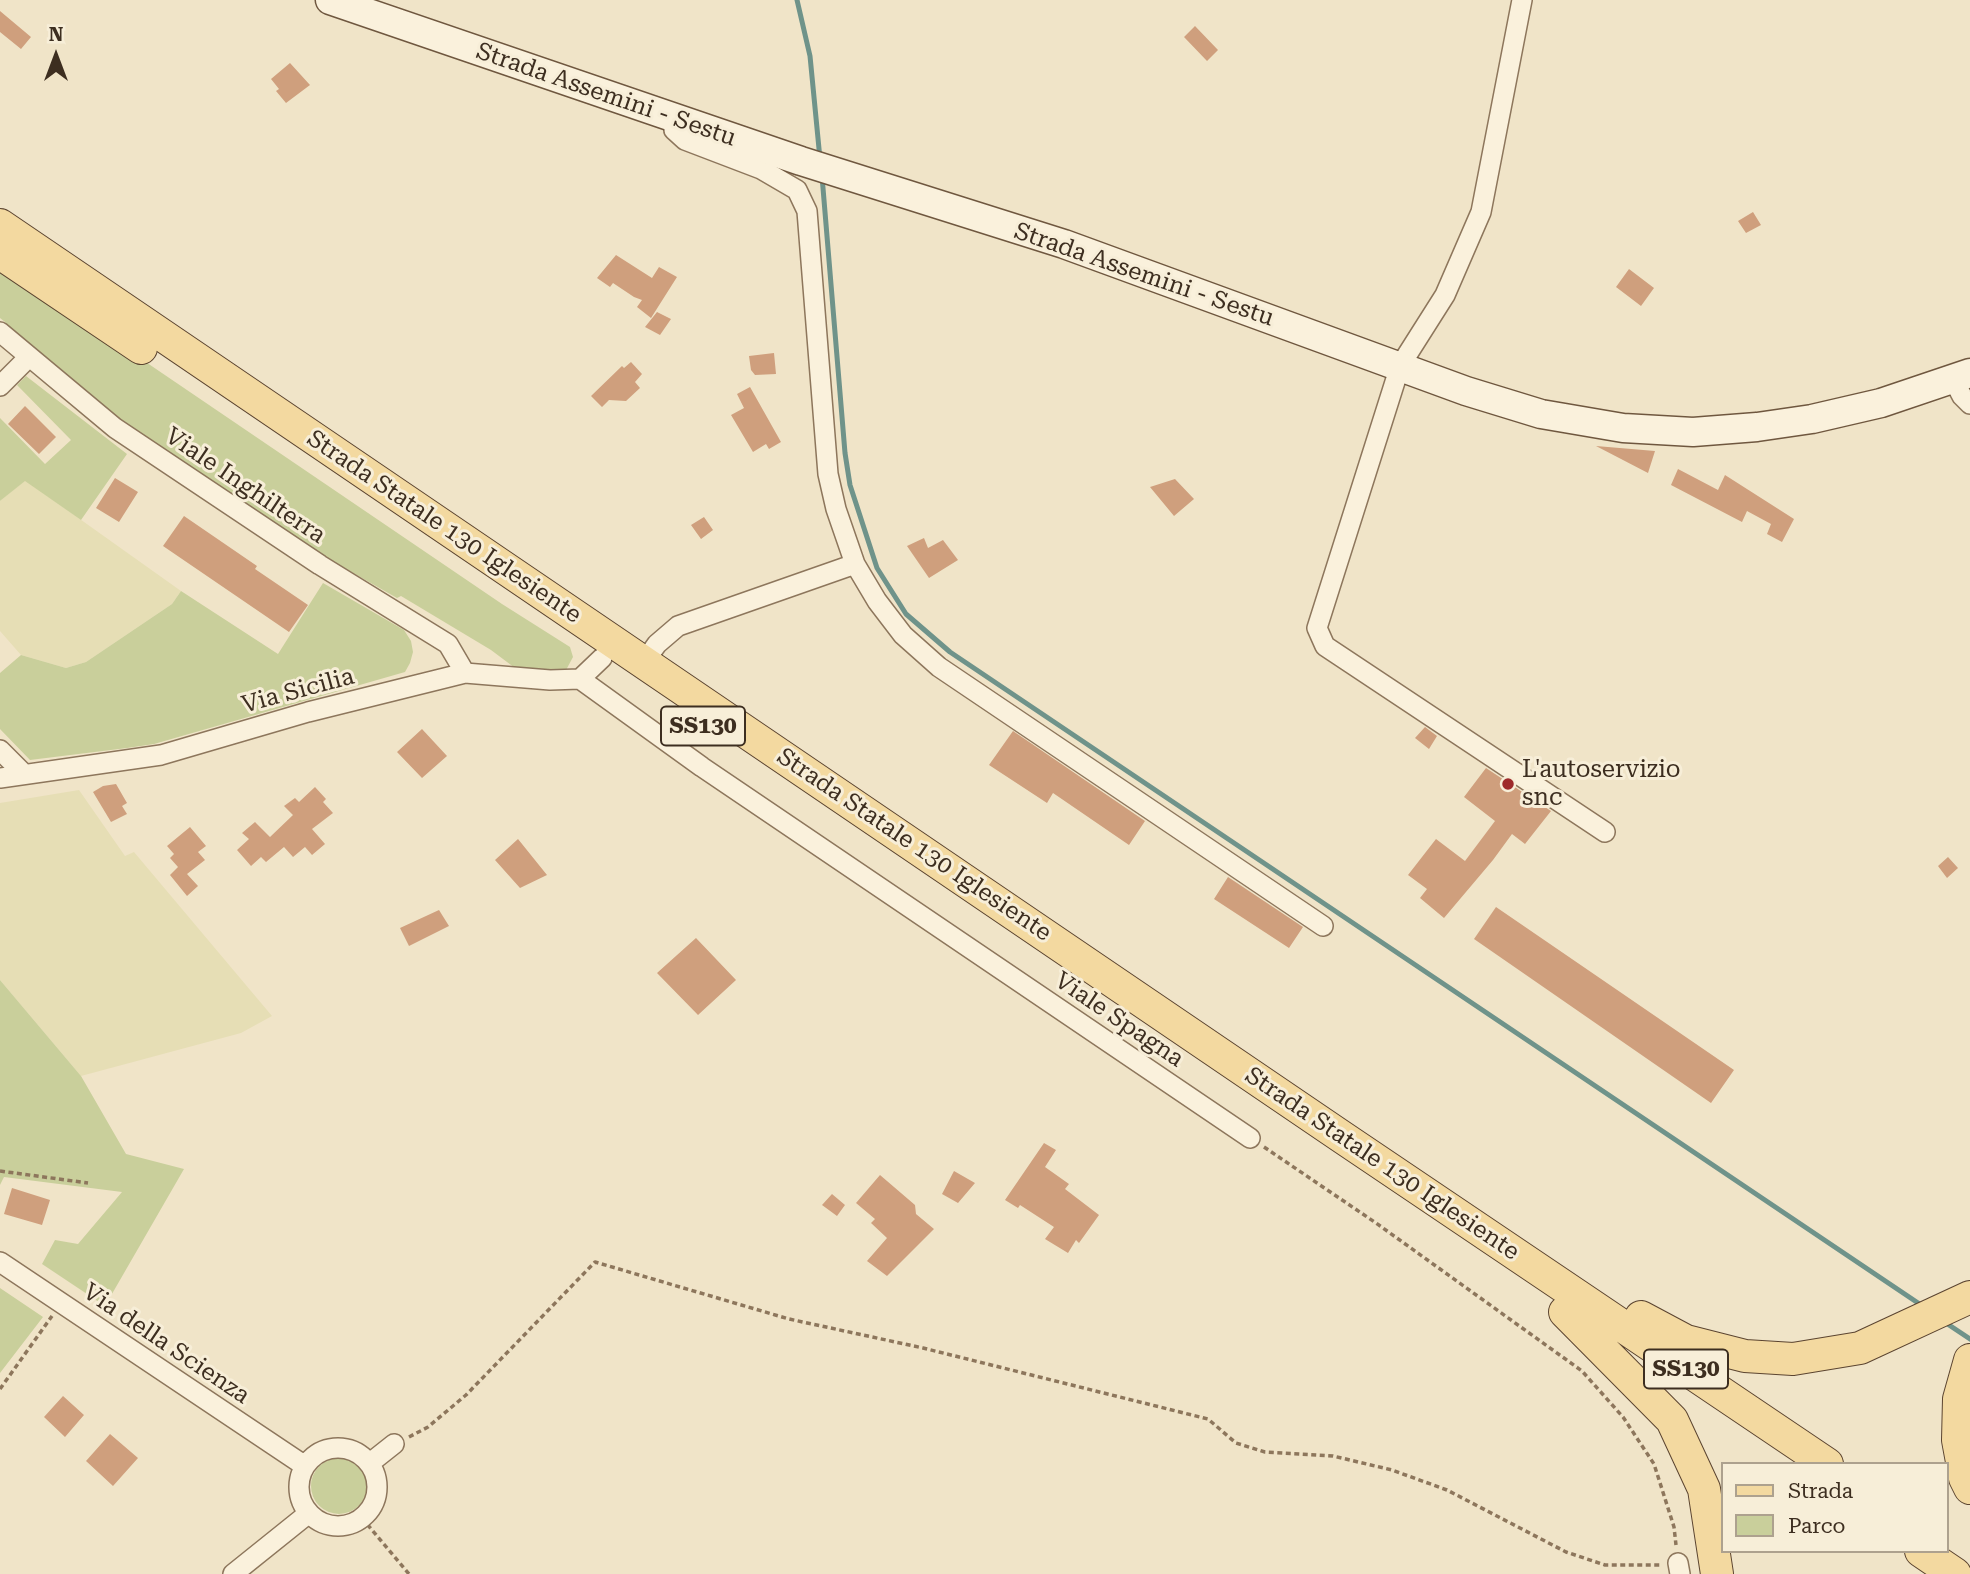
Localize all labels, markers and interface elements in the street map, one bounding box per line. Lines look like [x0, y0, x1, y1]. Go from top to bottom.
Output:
north arrow [21, 21, 91, 91]
text: N [49, 23, 63, 46]
street label: Strada Assemini - Sestu [472, 37, 740, 153]
street label: Strada Assemini - Sestu [1010, 217, 1278, 333]
street label: Viale Inghilterra [159, 422, 331, 550]
street label: Strada Statale 130 Iglesiente [301, 424, 587, 630]
street label: Via Sicilia [239, 662, 357, 720]
road number: SS130 [661, 706, 745, 746]
street label: Strada Statale 130 Iglesiente [771, 742, 1057, 948]
place label: L'autoservizio snc [1522, 756, 1681, 812]
marker: L'autoservizio snc [1500, 776, 1516, 792]
street label: Viale Spagna [1049, 966, 1189, 1074]
street label: Strada Statale 130 Iglesiente [1239, 1061, 1525, 1267]
street label: Via della Scienza [77, 1278, 255, 1410]
road number: SS130 [1644, 1350, 1728, 1388]
legend [1722, 1462, 1949, 1553]
text: Strada [1788, 1479, 1853, 1503]
text: Parco [1788, 1514, 1845, 1538]

